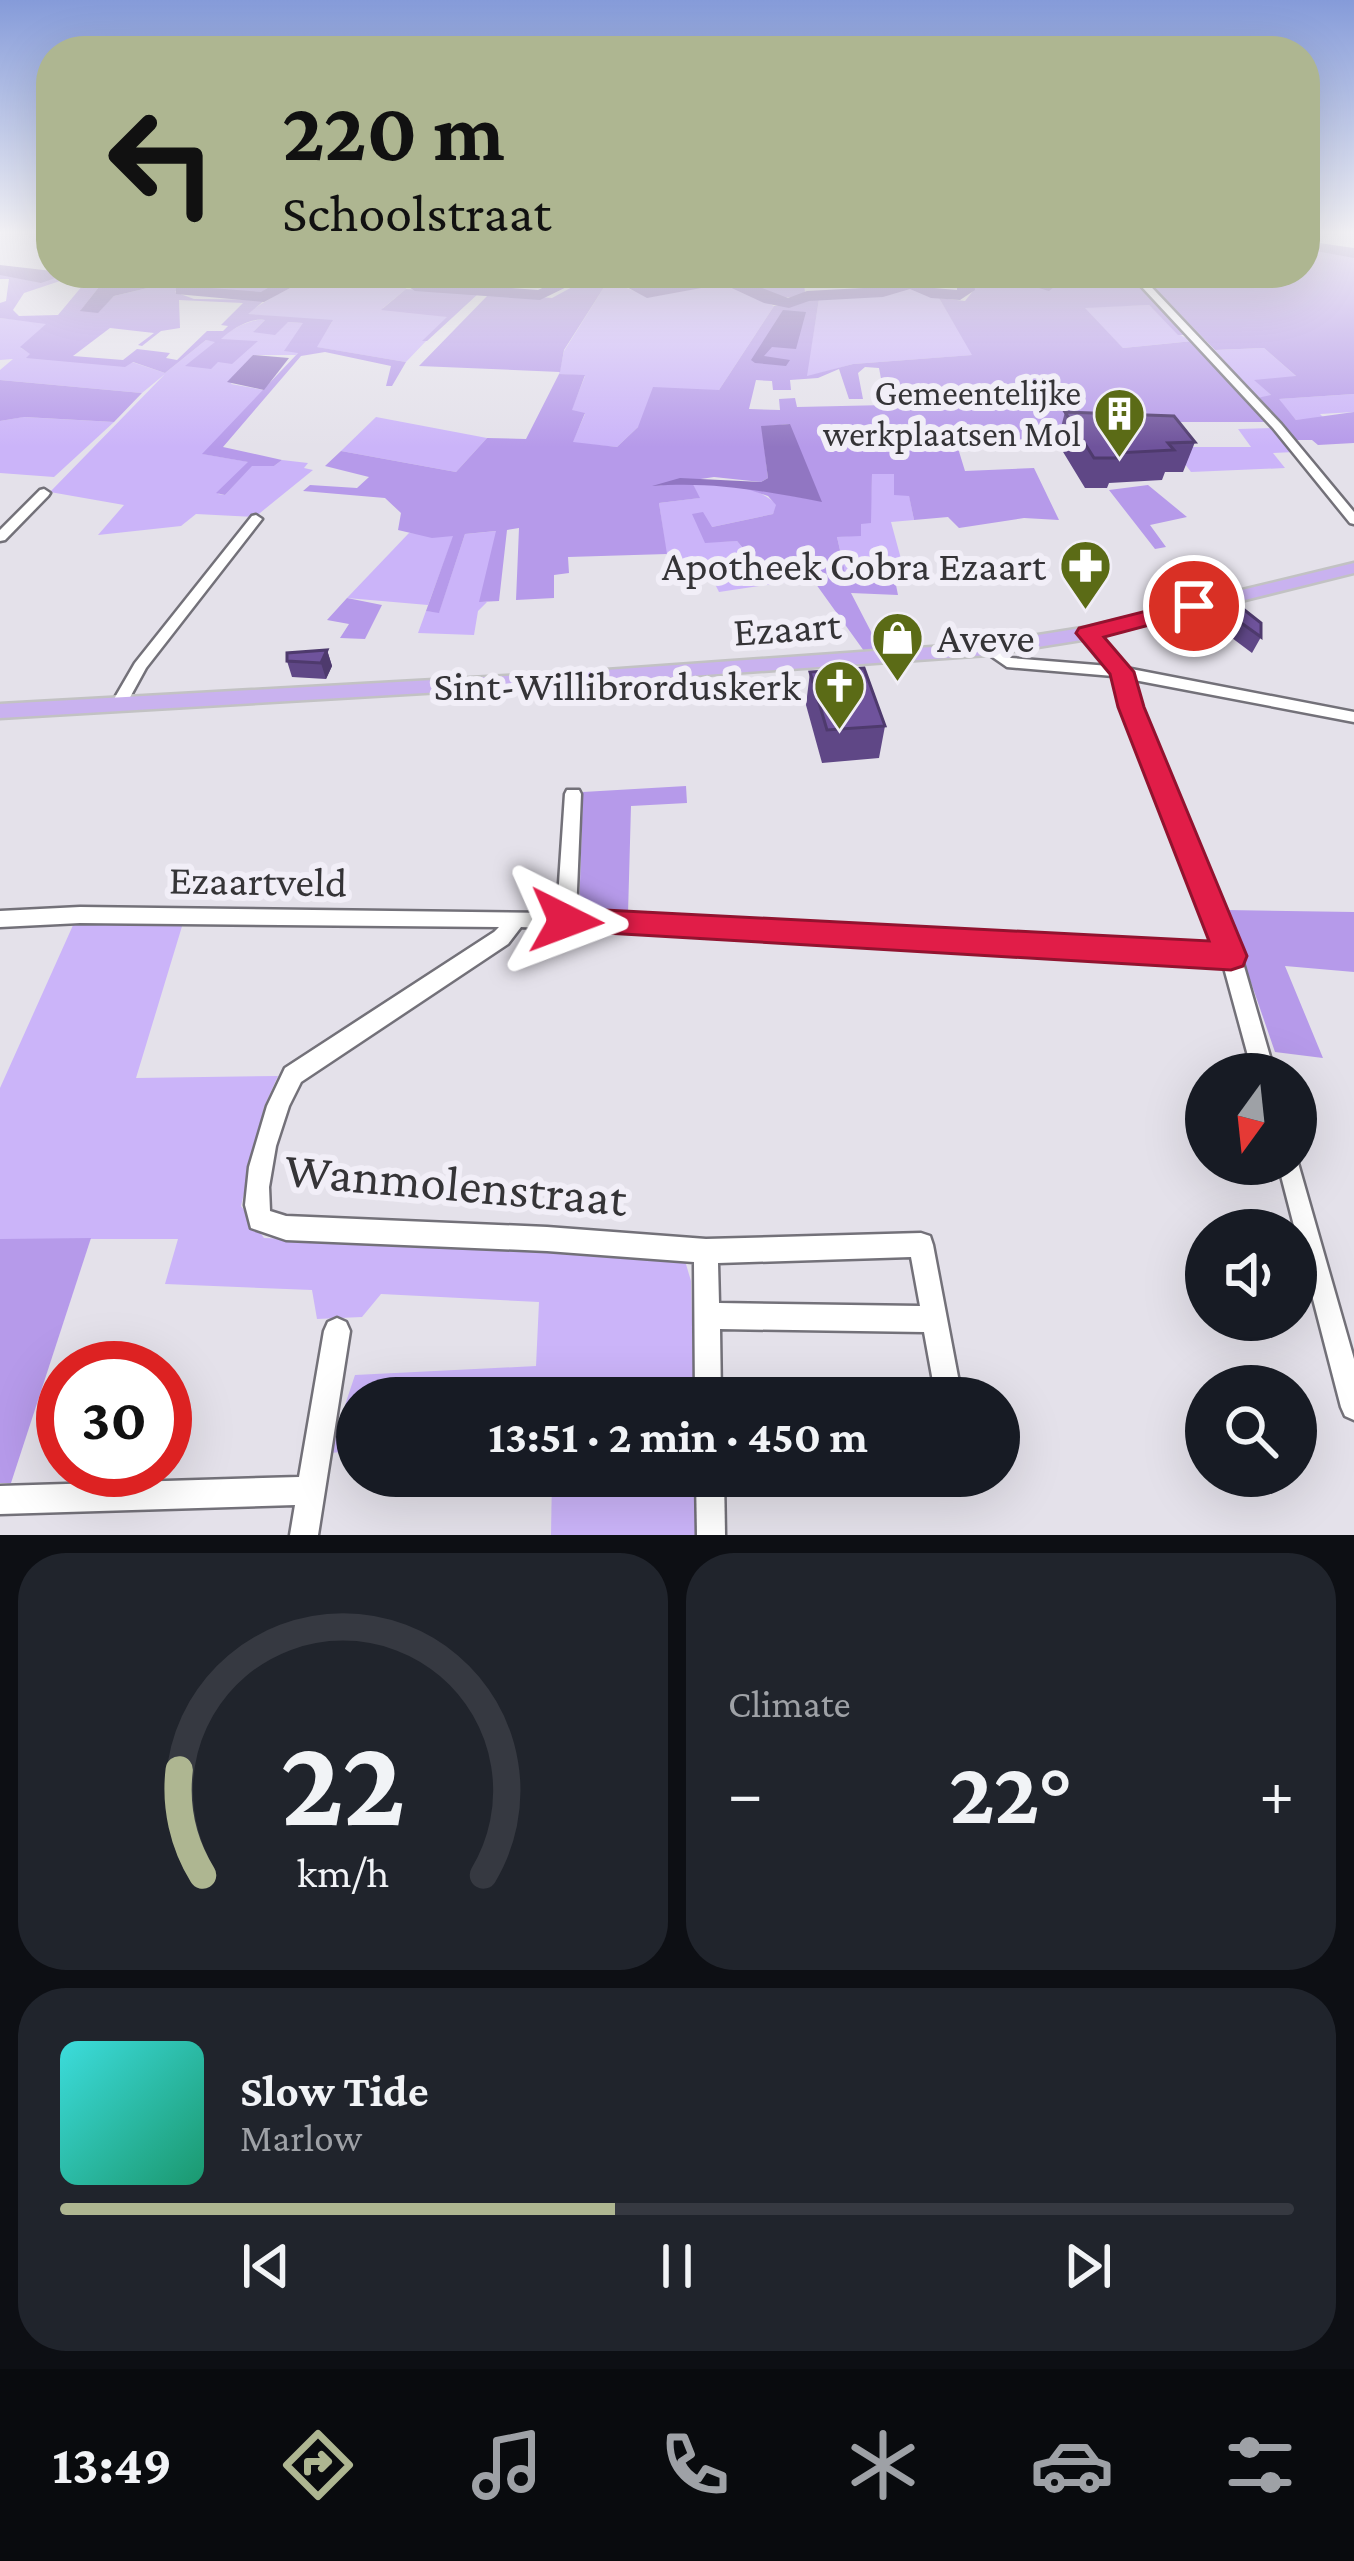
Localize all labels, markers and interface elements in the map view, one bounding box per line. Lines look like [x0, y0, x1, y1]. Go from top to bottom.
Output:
icon: left [84, 84, 240, 240]
text: 220 m [282, 85, 505, 178]
text: Schoolstraat [282, 183, 551, 243]
place label: Gemeentelijke werkplaatsen Mol [823, 373, 1081, 454]
building icon: Gemeentelijke werkplaatsen Mol [1092, 385, 1148, 459]
pharmacy icon: Apotheek Cobra Ezaart [1057, 537, 1113, 611]
place label: Apotheek Cobra Ezaart [662, 542, 1047, 589]
pin [1143, 555, 1245, 657]
icon: arrive [1161, 573, 1227, 639]
street label: Ezaart [732, 600, 844, 655]
shop icon: Aveve [870, 609, 926, 683]
place label: Aveve [937, 614, 1035, 661]
church icon: Sint-Willibrorduskerk [812, 657, 868, 731]
place label: Sint-Willibrorduskerk [433, 662, 801, 709]
street label: Ezaartveld [169, 855, 347, 906]
position arrow [503, 858, 629, 984]
north arrow [1185, 1053, 1317, 1185]
map controls [1185, 1053, 1317, 1497]
street label: Wanmolenstraat [283, 1140, 630, 1227]
button: sound [1185, 1209, 1317, 1341]
speed limit sign: 30 [36, 1341, 192, 1497]
button: search [1185, 1365, 1317, 1497]
text: 13:51 · 2 min · 450 m [488, 1412, 868, 1462]
text: Climate [728, 1682, 851, 1725]
text: 22 [280, 1712, 406, 1851]
text: 22° [949, 1742, 1073, 1842]
text: − [728, 1756, 763, 1829]
text: + [1259, 1756, 1294, 1829]
text: km/h [297, 1848, 389, 1895]
text: Slow Tide [240, 2066, 429, 2116]
text: Marlow [240, 2116, 362, 2159]
icon: previous [233, 2233, 299, 2299]
icon: pause [644, 2233, 710, 2299]
icon: next [1055, 2233, 1121, 2299]
icon: directions [276, 2423, 360, 2507]
icon: music [465, 2423, 549, 2507]
icon: phone [653, 2423, 737, 2507]
icon: climate [841, 2423, 925, 2507]
icon: car [1030, 2423, 1114, 2507]
icon: filters [1218, 2423, 1302, 2507]
text: 13:49 [52, 2435, 172, 2495]

